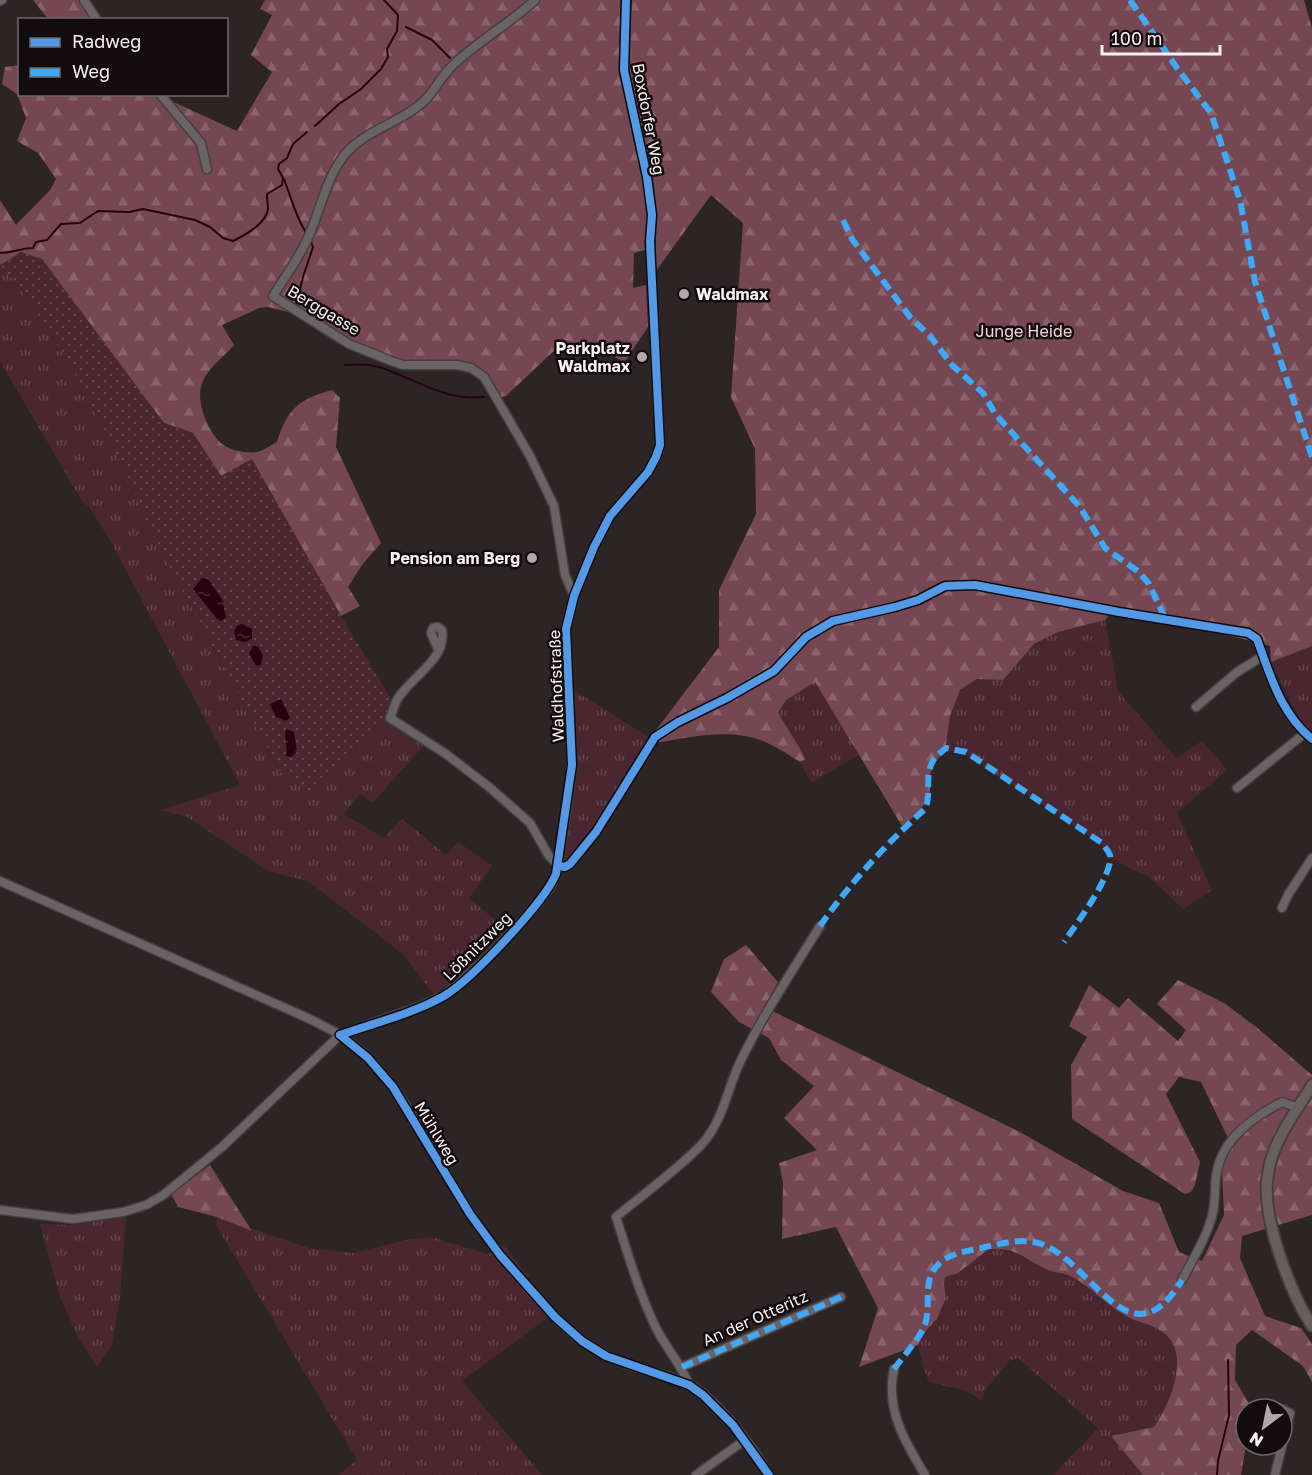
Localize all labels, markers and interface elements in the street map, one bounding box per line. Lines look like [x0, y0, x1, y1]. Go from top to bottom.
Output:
legend [18, 18, 228, 96]
scale bar [1102, 18, 1220, 56]
text: 100 m [1111, 27, 1162, 49]
text: Radweg [72, 30, 141, 52]
text: Weg [72, 60, 110, 82]
street label: Boxdorfer Weg [628, 61, 670, 177]
street label: Berggasse [284, 281, 364, 339]
place label: Waldmax [696, 284, 769, 304]
marker: Waldmax [677, 287, 691, 301]
park label: Junge Heide [976, 321, 1072, 341]
place label: Parkplatz Waldmax [555, 338, 631, 376]
marker: Parkplatz Waldmax [635, 350, 649, 364]
place label: Pension am Berg [390, 548, 520, 568]
marker: Pension am Berg [525, 551, 539, 565]
street label: Waldhofstraße [544, 630, 568, 742]
street label: Lößnitzweg [438, 907, 516, 985]
street label: Mühlweg [410, 1098, 464, 1168]
street label: An der Otteritz [699, 1286, 811, 1350]
north arrow [1234, 1397, 1294, 1457]
text: N [1246, 1428, 1267, 1451]

